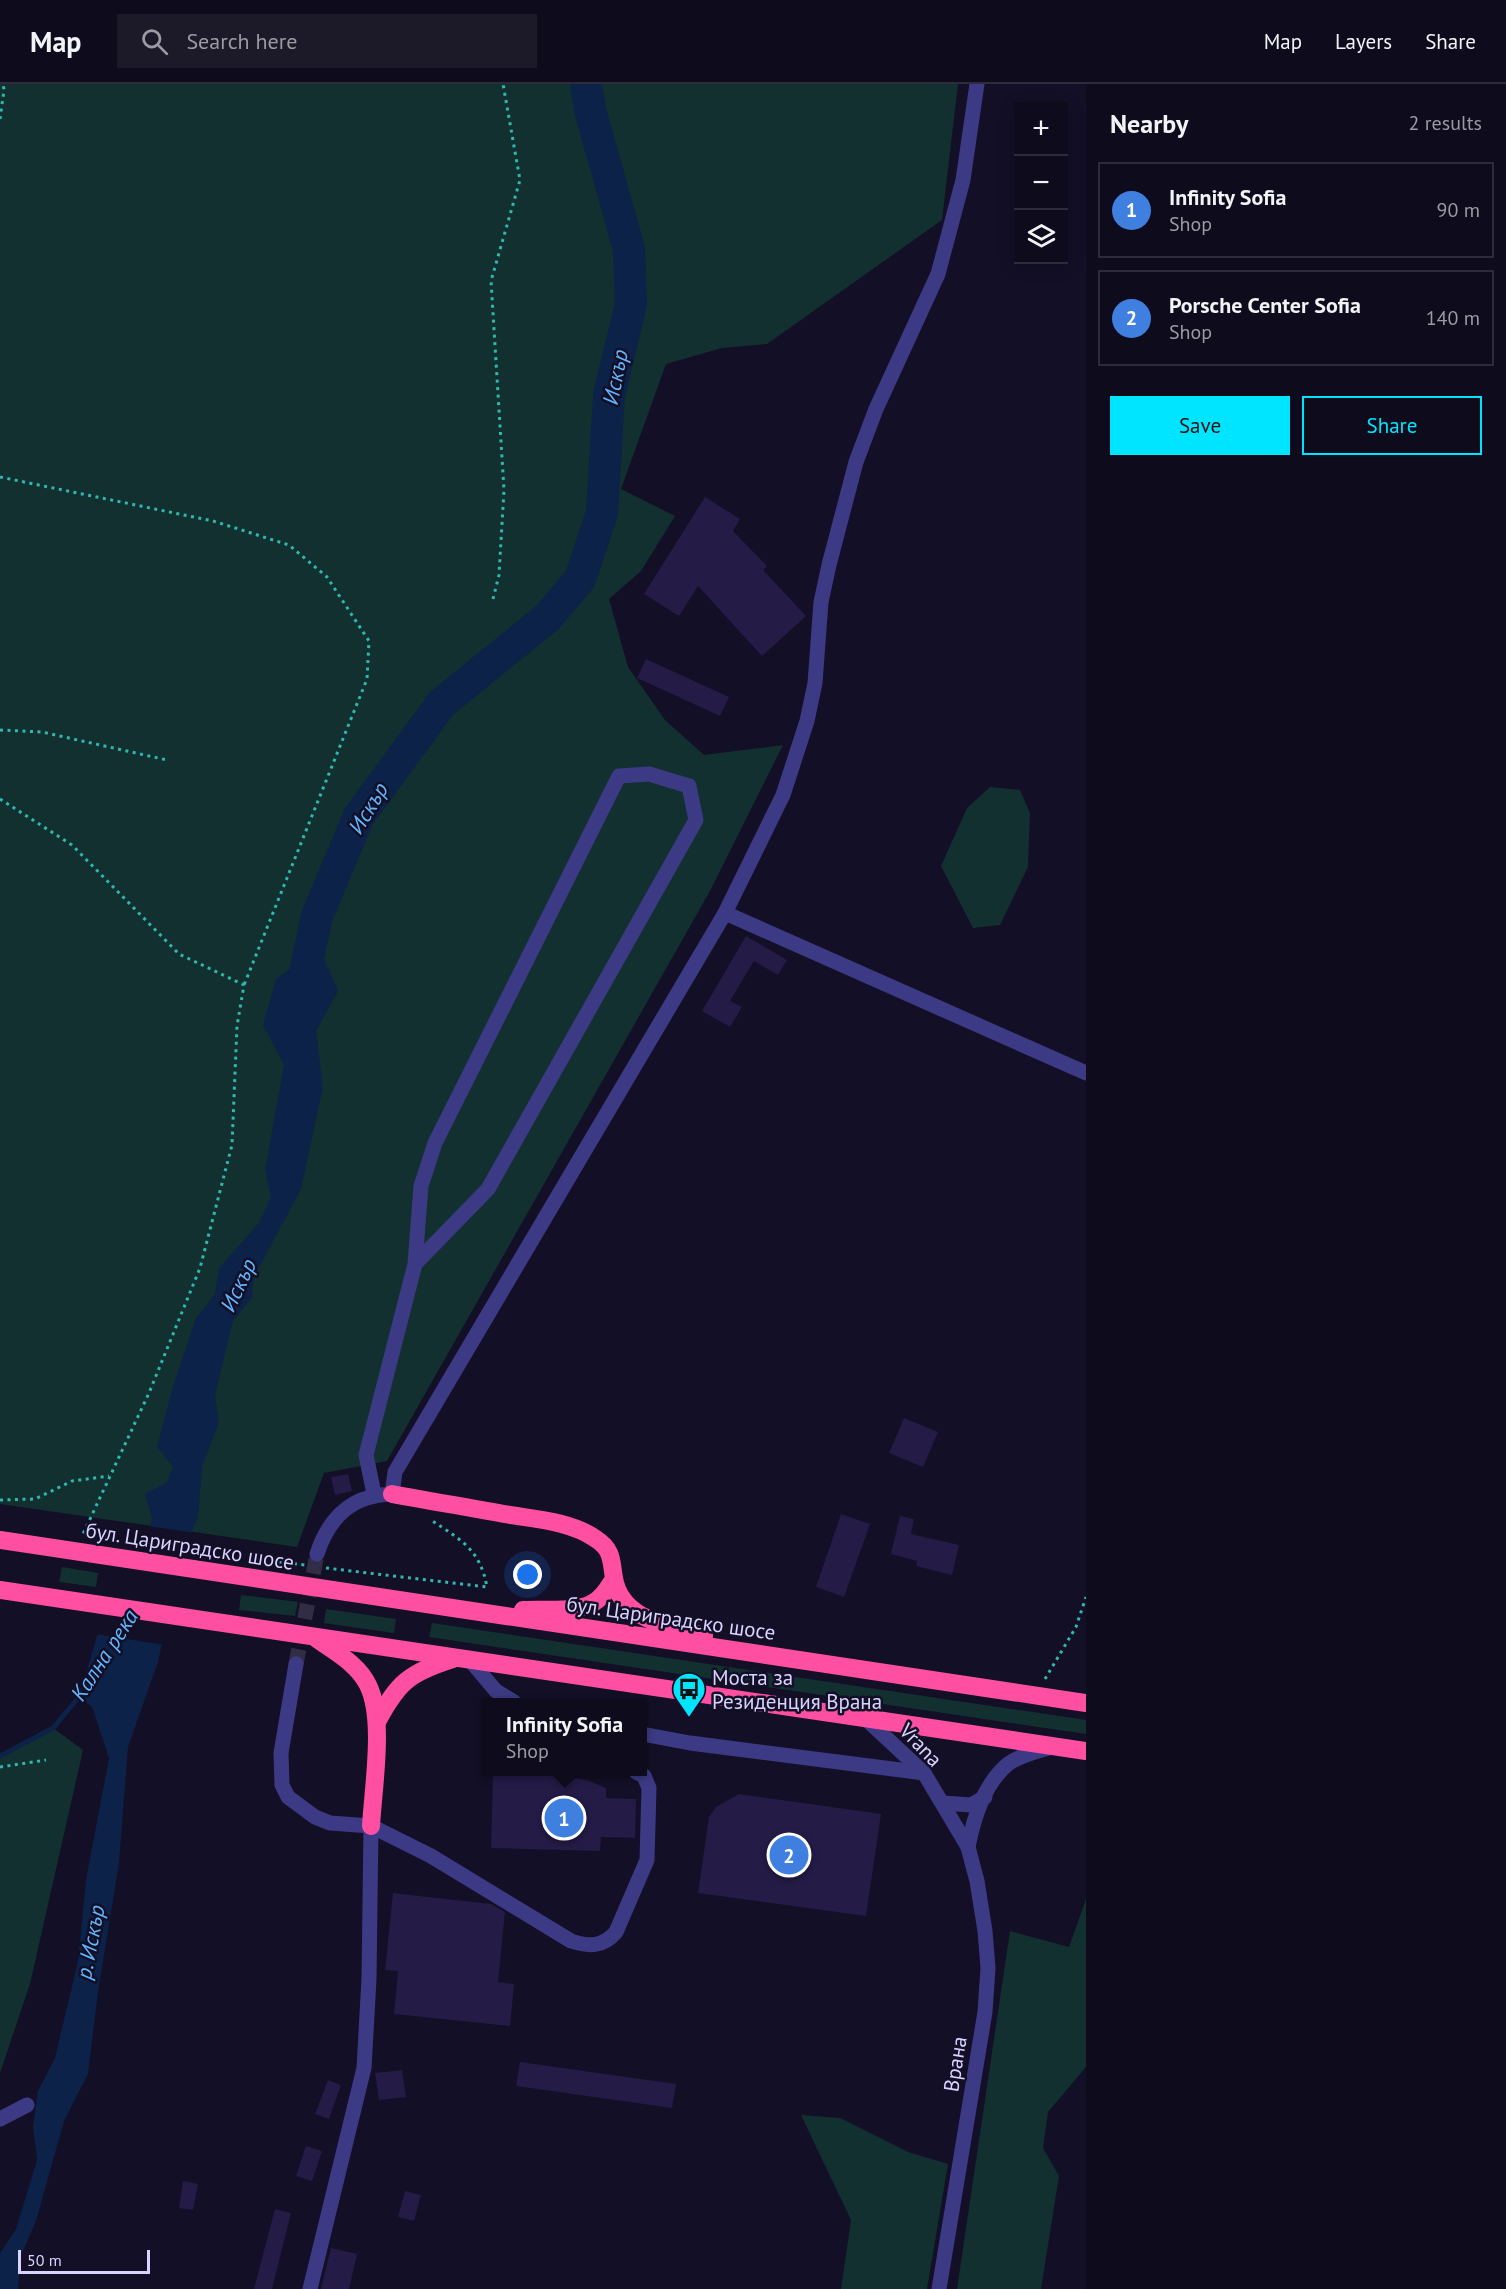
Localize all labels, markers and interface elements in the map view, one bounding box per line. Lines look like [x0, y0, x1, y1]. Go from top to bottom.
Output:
search box [117, 14, 537, 68]
text: Map [30, 23, 81, 60]
icon: search [138, 25, 171, 58]
text: Search here [186, 27, 297, 55]
text: Map [1264, 28, 1302, 55]
text: Layers [1335, 28, 1392, 55]
text: Share [1425, 28, 1476, 55]
map controls [1014, 102, 1068, 264]
button: + [1014, 102, 1068, 156]
text: Nearby [1110, 107, 1188, 140]
text: 2 results [1409, 110, 1482, 136]
button: − [1014, 156, 1068, 210]
text: Infinity Sofia [1169, 183, 1286, 211]
text: 1 [1126, 197, 1137, 223]
text: 90 m [1437, 197, 1480, 223]
button: layers [1014, 210, 1068, 264]
text: Shop [1169, 211, 1212, 237]
text: Porsche Center Sofia [1169, 291, 1361, 319]
text: 2 [1126, 305, 1137, 331]
text: 140 m [1426, 305, 1480, 331]
text: Shop [1169, 319, 1212, 345]
water label: Искър [596, 347, 634, 407]
button: Save [1110, 396, 1290, 455]
button: Share [1302, 396, 1482, 455]
water label: Искър [342, 777, 394, 839]
water label: Искър [214, 1254, 262, 1316]
street label: бул. Цариградско шосе [84, 1516, 296, 1576]
your location [513, 1560, 542, 1589]
street label: бул. Цариградско шосе [565, 1590, 777, 1646]
water label: Кална река [64, 1604, 144, 1706]
place label: Моста за Резиденция Врана [712, 1664, 882, 1715]
bus stop icon: Моста за Резиденция Врана [671, 1671, 707, 1718]
popup [482, 1698, 647, 1776]
text: Infinity Sofia [506, 1710, 623, 1738]
street label: Vrana [893, 1717, 948, 1772]
text: Shop [506, 1738, 549, 1764]
pin: 1 [544, 1796, 584, 1840]
pin: 2 [770, 1832, 808, 1878]
water label: р. Искър [69, 1903, 111, 1982]
street label: Врана [937, 2034, 973, 2094]
scale bar [18, 2247, 150, 2274]
text: 50 m [27, 2250, 62, 2270]

